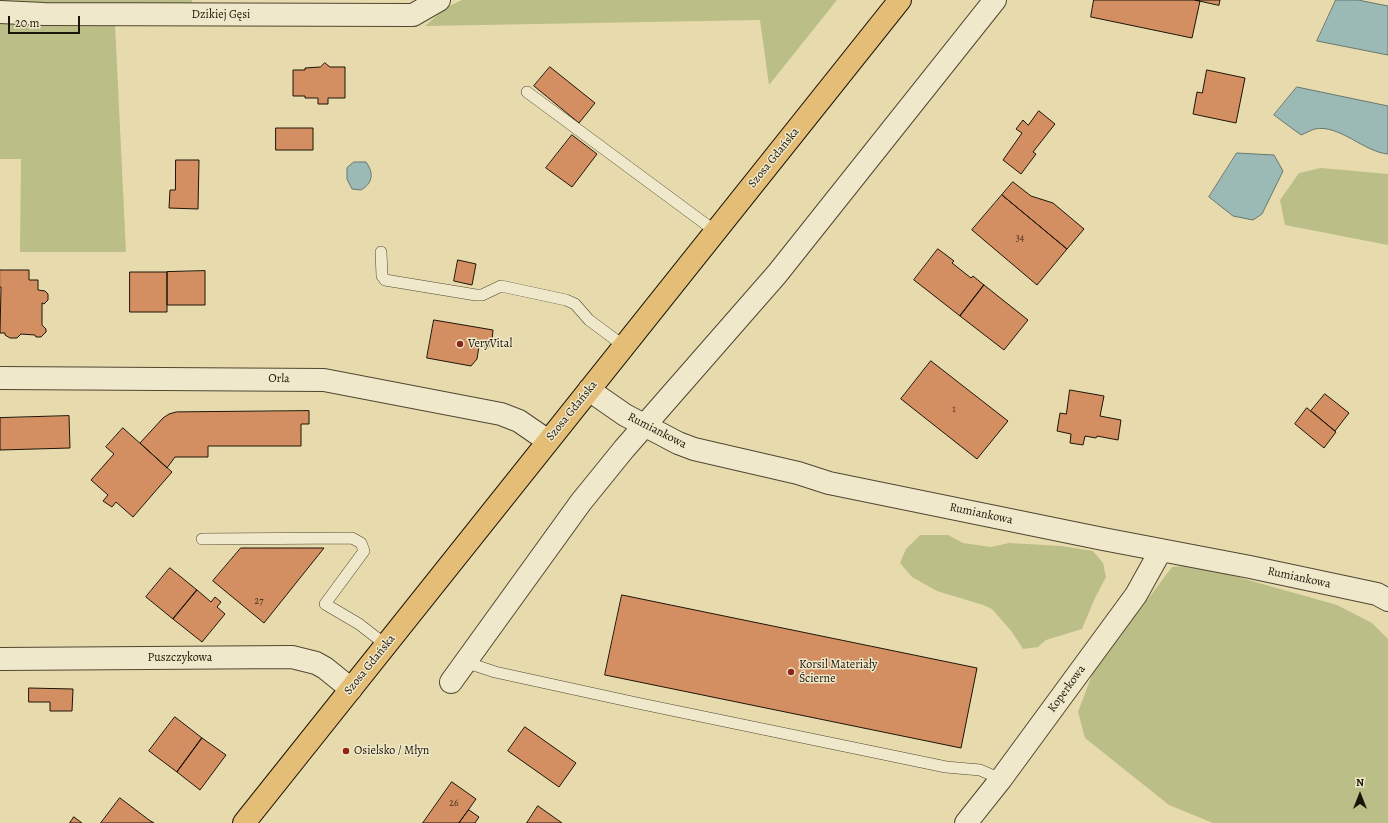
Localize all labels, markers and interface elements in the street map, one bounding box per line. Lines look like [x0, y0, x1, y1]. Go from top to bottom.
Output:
scale bar [10, 8, 82, 34]
street label: Dzikiej Gęsi [192, 8, 250, 22]
text: 20 m [15, 15, 39, 31]
street label: Szosa Gdańska [745, 125, 803, 191]
house number: 34 [1016, 233, 1024, 245]
place label: VeryVital [468, 337, 512, 351]
marker: VeryVital [455, 339, 465, 349]
street label: Orla [268, 372, 290, 386]
street label: Szosa Gdańska [543, 378, 601, 444]
house number: 1 [952, 404, 956, 416]
street label: Rumiankowa [625, 410, 689, 452]
street label: Rumiankowa [948, 500, 1014, 528]
street label: Rumiankowa [1266, 564, 1332, 592]
house number: 27 [255, 596, 263, 608]
street label: Szosa Gdańska [341, 632, 399, 698]
street label: Puszczykowa [148, 651, 212, 665]
place label: Korsil Materiały Ścierne [799, 658, 877, 686]
street label: Koperkowa [1045, 663, 1089, 715]
marker: Korsil Materiały Ścierne [786, 667, 796, 677]
place label: Osielsko / Młyn [354, 744, 429, 758]
marker: Osielsko / Młyn [341, 746, 351, 756]
north arrow [1340, 775, 1380, 815]
text: N [1356, 775, 1364, 790]
house number: 26 [449, 798, 459, 810]

